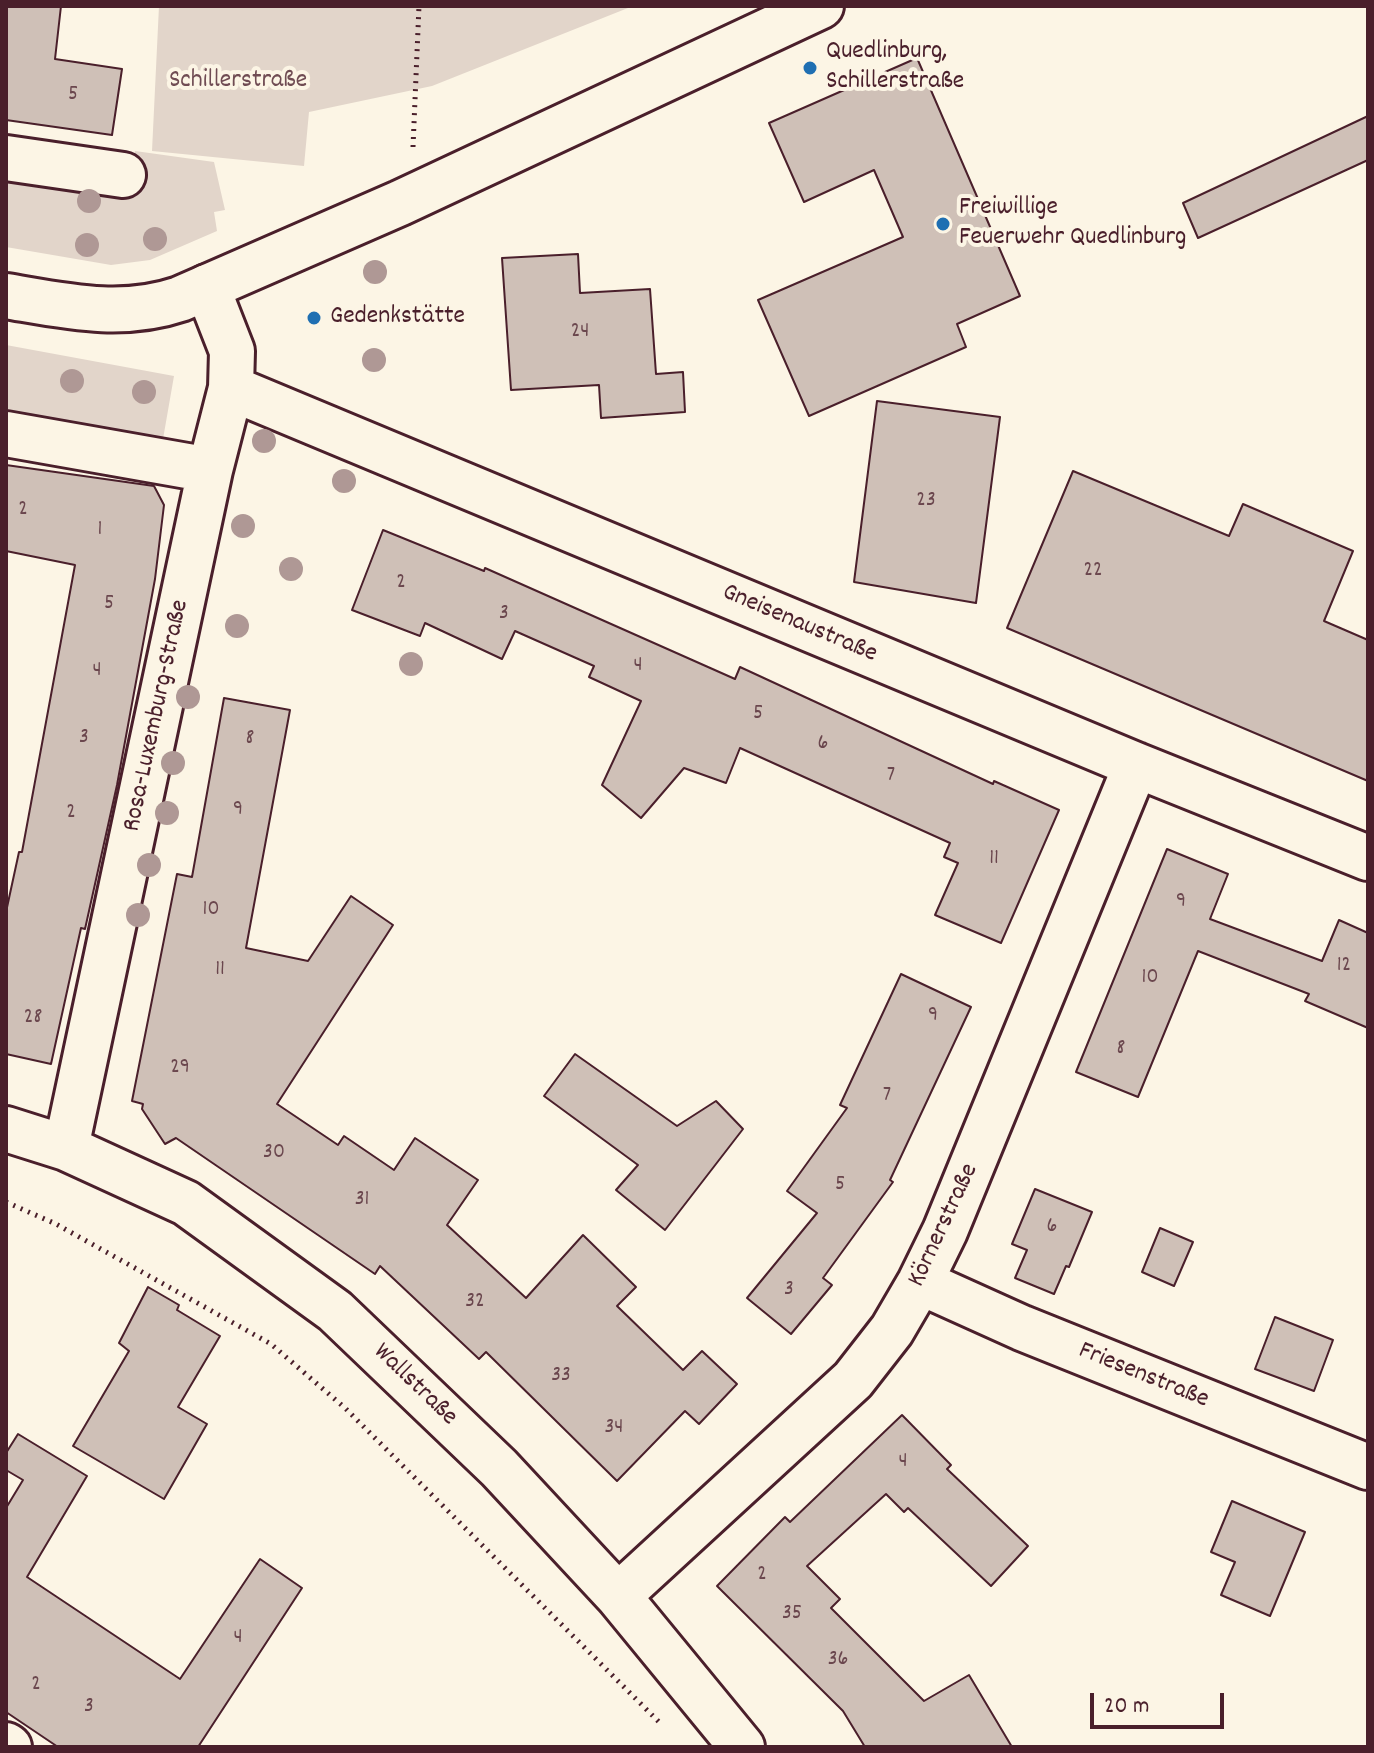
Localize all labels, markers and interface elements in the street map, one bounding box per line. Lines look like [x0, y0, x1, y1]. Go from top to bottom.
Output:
place label: Quedlinburg, Schillerstraße [826, 37, 964, 98]
marker: Quedlinburg, Schillerstraße [801, 59, 819, 77]
park label: Schillerstraße [169, 66, 307, 98]
house number: 5 [68, 83, 78, 109]
place label: Freiwillige Feuerwehr Quedlinburg [959, 193, 1186, 254]
marker: Freiwillige Feuerwehr Quedlinburg [934, 215, 952, 233]
place label: Gedenkstätte [330, 302, 465, 334]
marker: Gedenkstätte [305, 309, 323, 327]
house number: 24 [571, 320, 589, 346]
house number: 23 [916, 489, 936, 515]
house number: 2 [18, 498, 28, 524]
house number: 1 [98, 518, 102, 544]
house number: 22 [1083, 559, 1103, 585]
house number: 2 [396, 571, 406, 597]
street label: Gneisenaustraße [717, 578, 881, 672]
house number: 5 [104, 592, 114, 618]
street label: Rosa-Luxemburg-Straße [118, 597, 198, 835]
house number: 3 [499, 602, 509, 628]
house number: 4 [633, 654, 643, 680]
house number: 4 [92, 659, 102, 685]
house number: 5 [753, 702, 763, 728]
house number: 3 [79, 726, 89, 752]
house number: 8 [246, 727, 254, 753]
house number: 6 [818, 732, 828, 758]
house number: 7 [887, 764, 895, 790]
house number: 9 [233, 798, 243, 824]
house number: 2 [66, 801, 76, 827]
house number: 11 [989, 847, 999, 873]
house number: 9 [1176, 890, 1186, 916]
house number: 10 [203, 898, 219, 924]
house number: 12 [1337, 954, 1351, 980]
house number: 11 [215, 958, 225, 984]
house number: 10 [1142, 966, 1158, 992]
house number: 9 [928, 1004, 938, 1030]
house number: 28 [24, 1006, 42, 1032]
house number: 8 [1117, 1037, 1125, 1063]
house number: 29 [170, 1056, 190, 1082]
house number: 7 [883, 1084, 891, 1110]
house number: 30 [263, 1141, 285, 1167]
street label: Körnerstraße [903, 1159, 987, 1293]
house number: 5 [835, 1173, 845, 1199]
house number: 31 [355, 1188, 369, 1214]
house number: 6 [1047, 1215, 1057, 1241]
house number: 3 [784, 1278, 794, 1304]
house number: 32 [465, 1290, 485, 1316]
street label: Friesenstraße [1073, 1337, 1213, 1417]
street label: Wallstraße [365, 1338, 463, 1434]
house number: 33 [551, 1364, 571, 1390]
house number: 34 [605, 1416, 623, 1442]
house number: 4 [898, 1450, 908, 1476]
house number: 2 [757, 1563, 767, 1589]
house number: 35 [782, 1602, 802, 1628]
house number: 4 [233, 1626, 243, 1652]
house number: 36 [828, 1648, 848, 1674]
house number: 2 [31, 1673, 41, 1699]
scale bar [1094, 1677, 1228, 1727]
text: 20 m [1104, 1690, 1150, 1724]
house number: 3 [84, 1695, 94, 1721]

